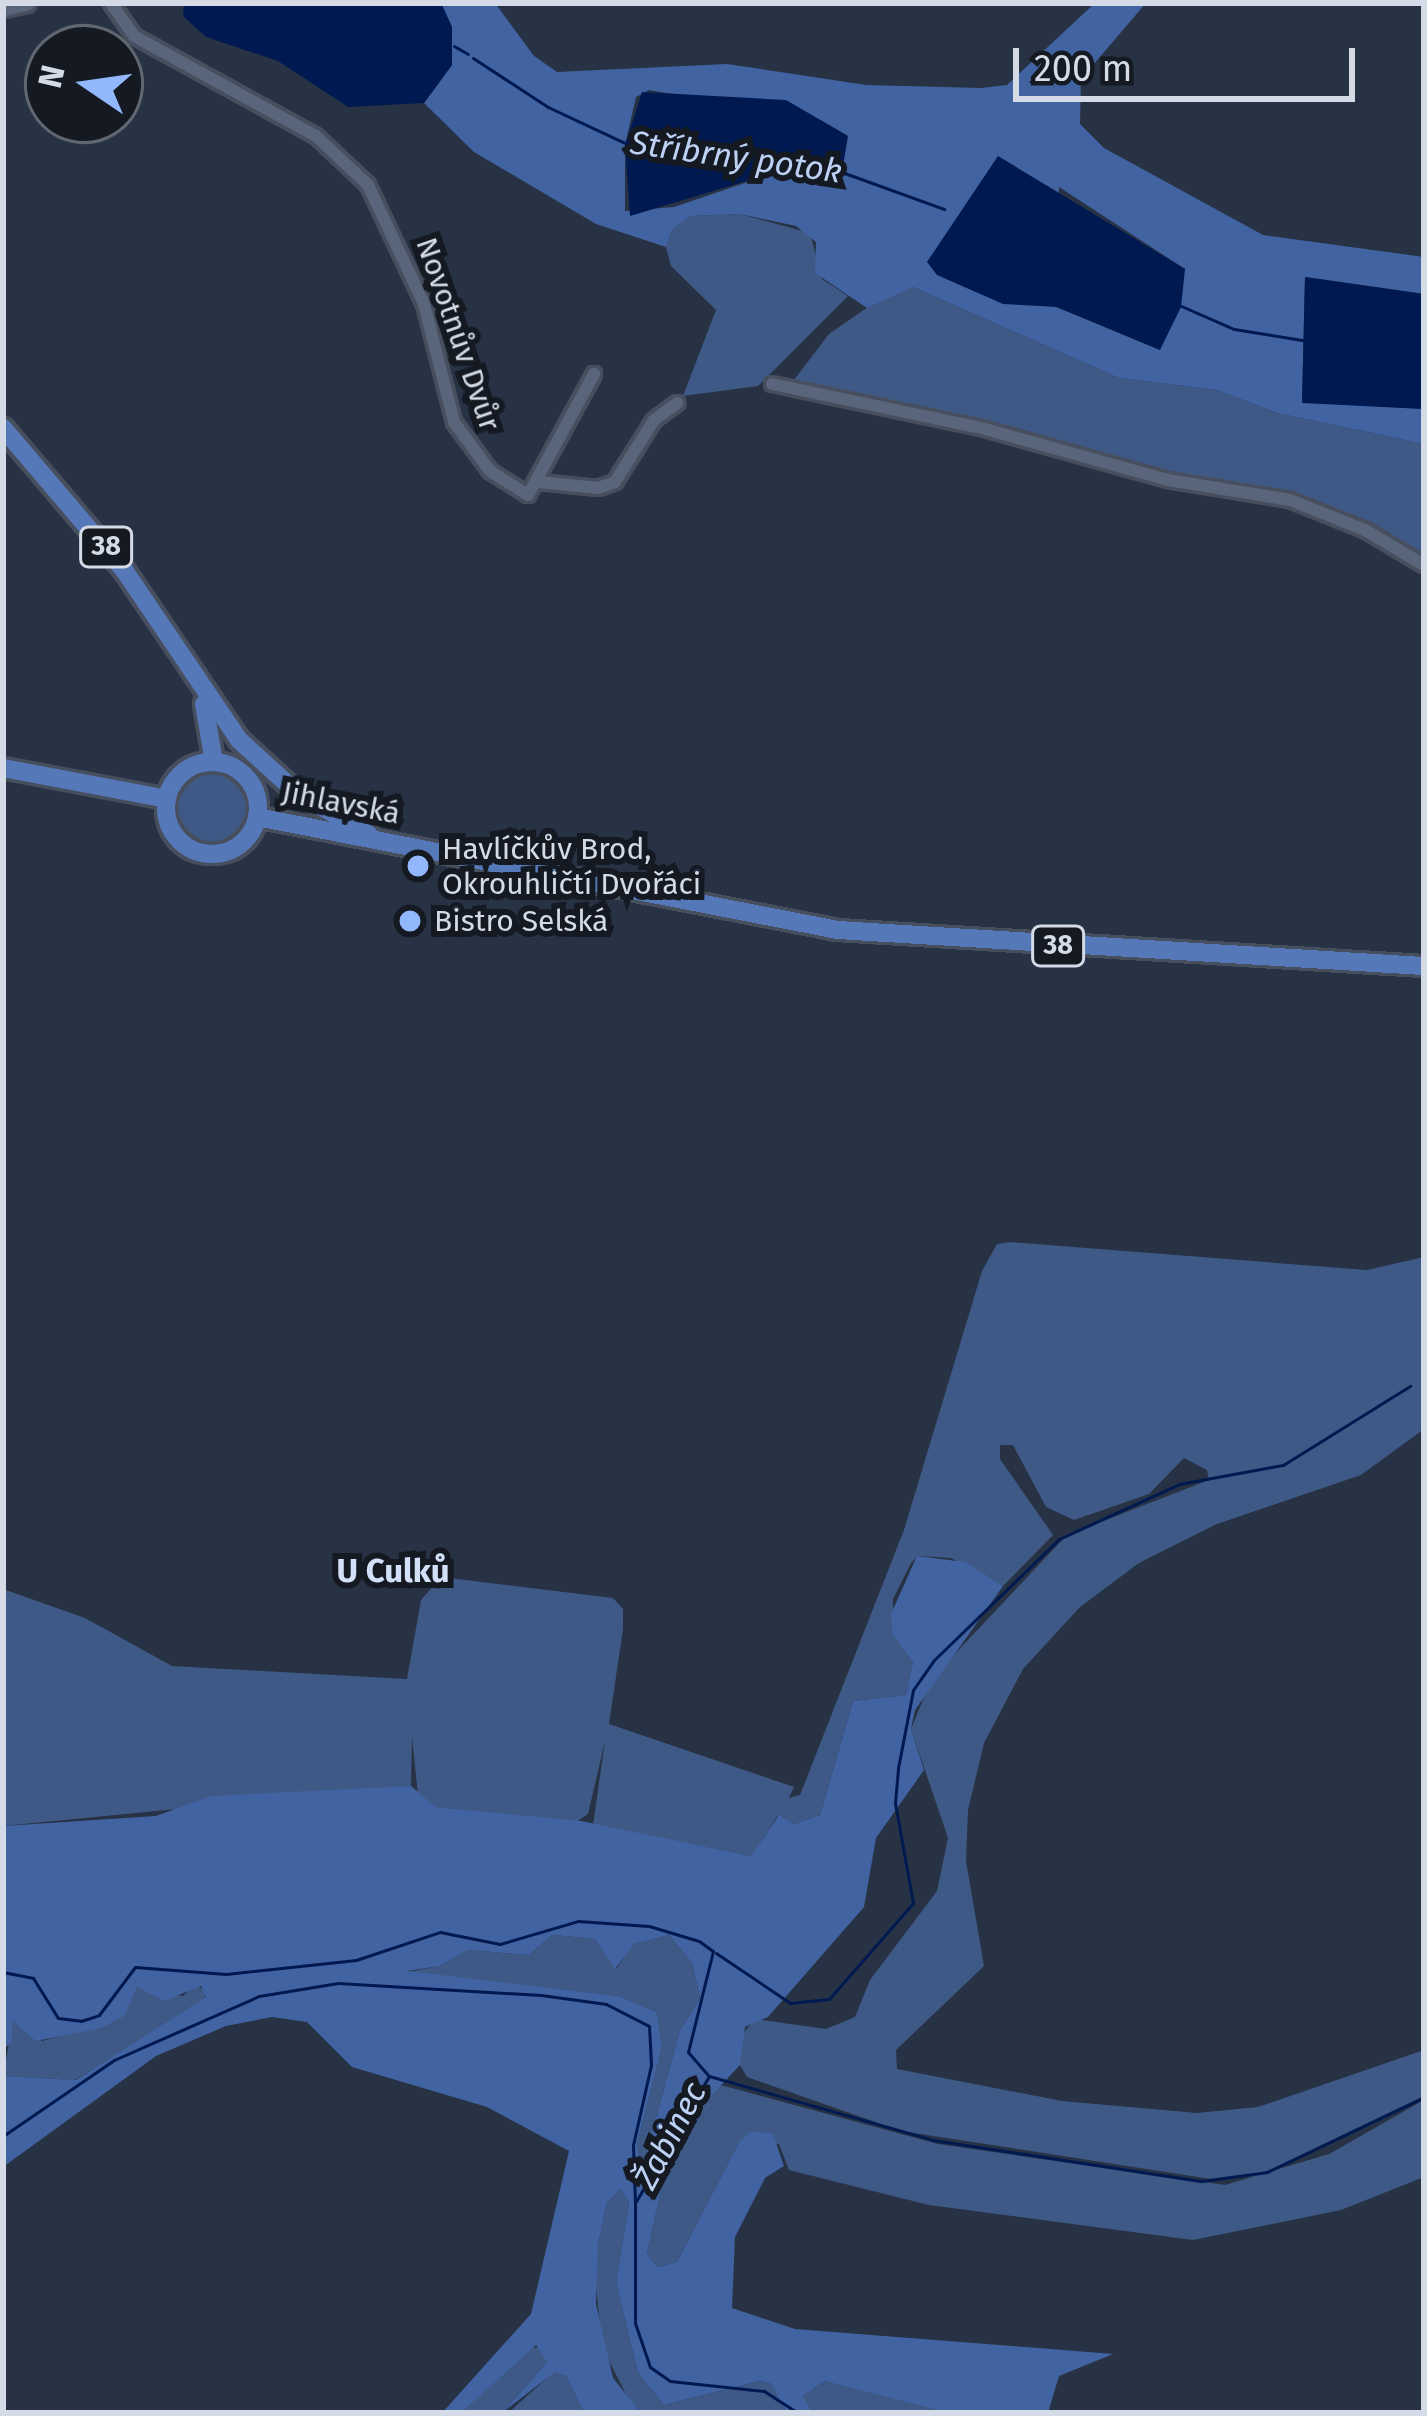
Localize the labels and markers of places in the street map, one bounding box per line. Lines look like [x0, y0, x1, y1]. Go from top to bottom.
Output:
place label: Havlíčkův Brod, Okrouhličtí Dvořáci [442, 831, 701, 902]
marker: Havlíčkův Brod, Okrouhličtí Dvořáci [405, 853, 431, 879]
place label: Bistro Selská [434, 903, 608, 939]
marker: Bistro Selská [397, 908, 423, 934]

